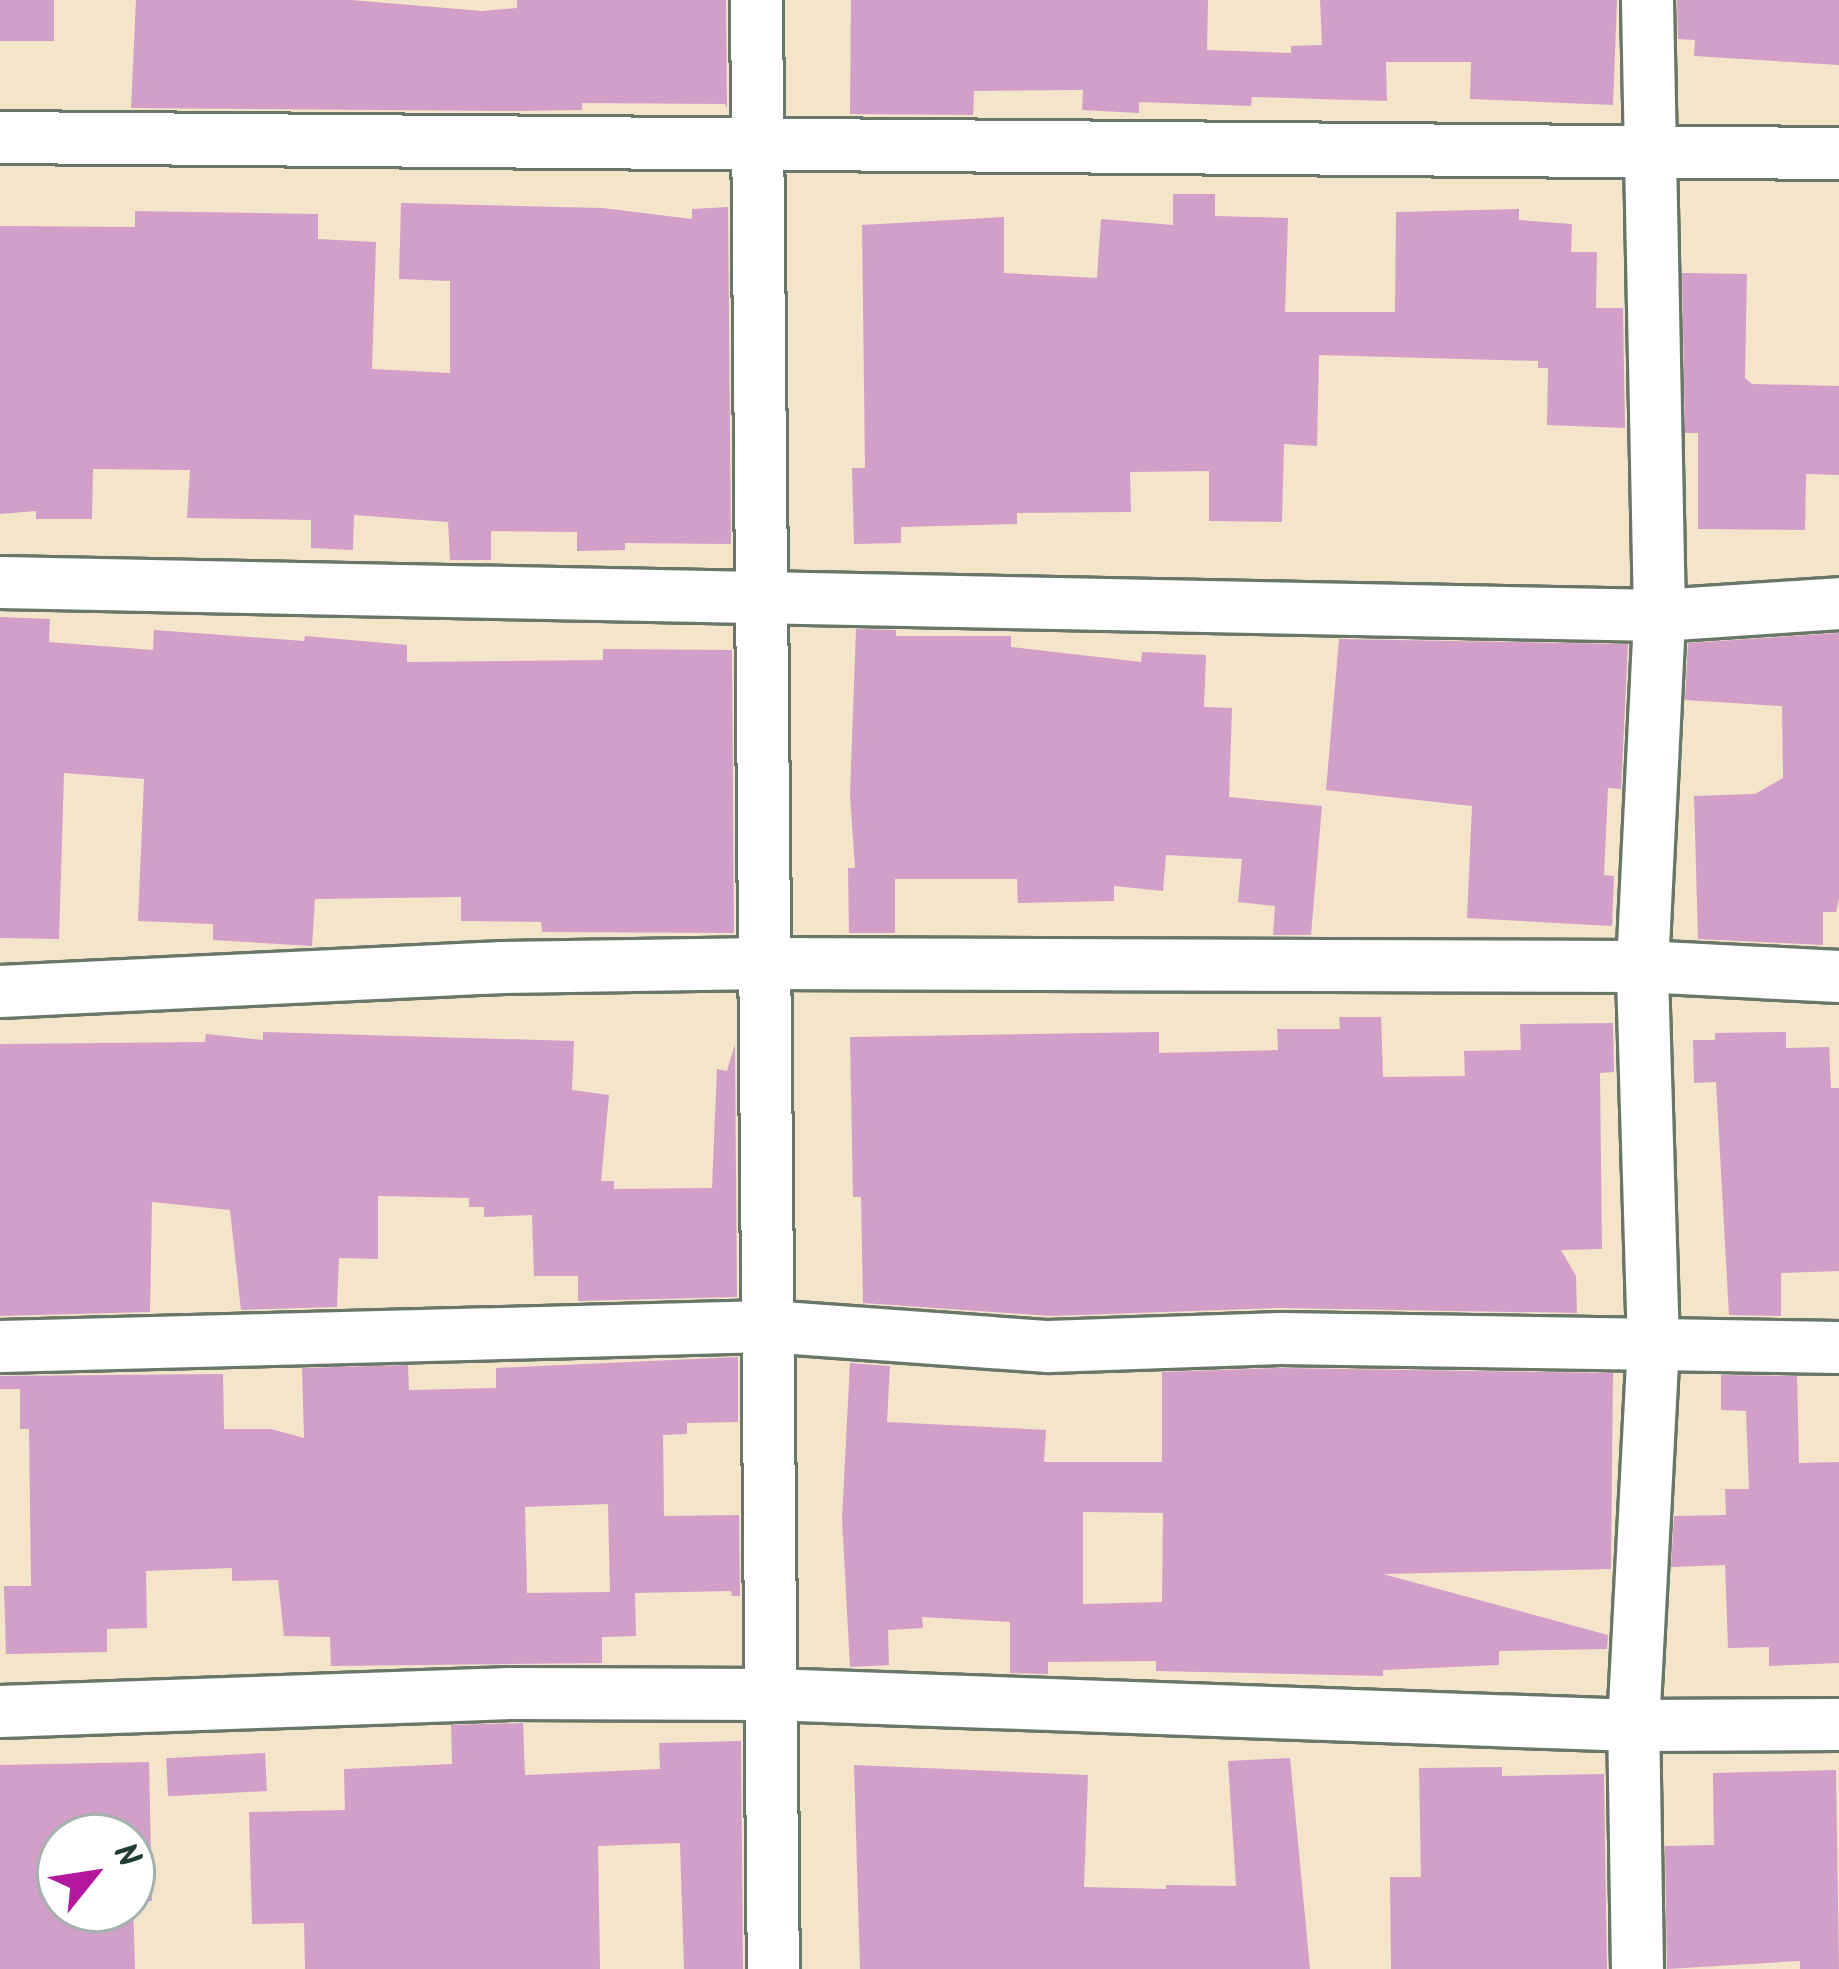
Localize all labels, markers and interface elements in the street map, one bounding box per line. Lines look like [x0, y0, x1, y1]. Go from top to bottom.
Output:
north arrow [36, 1813, 156, 1933]
text: N [97, 1834, 153, 1879]

